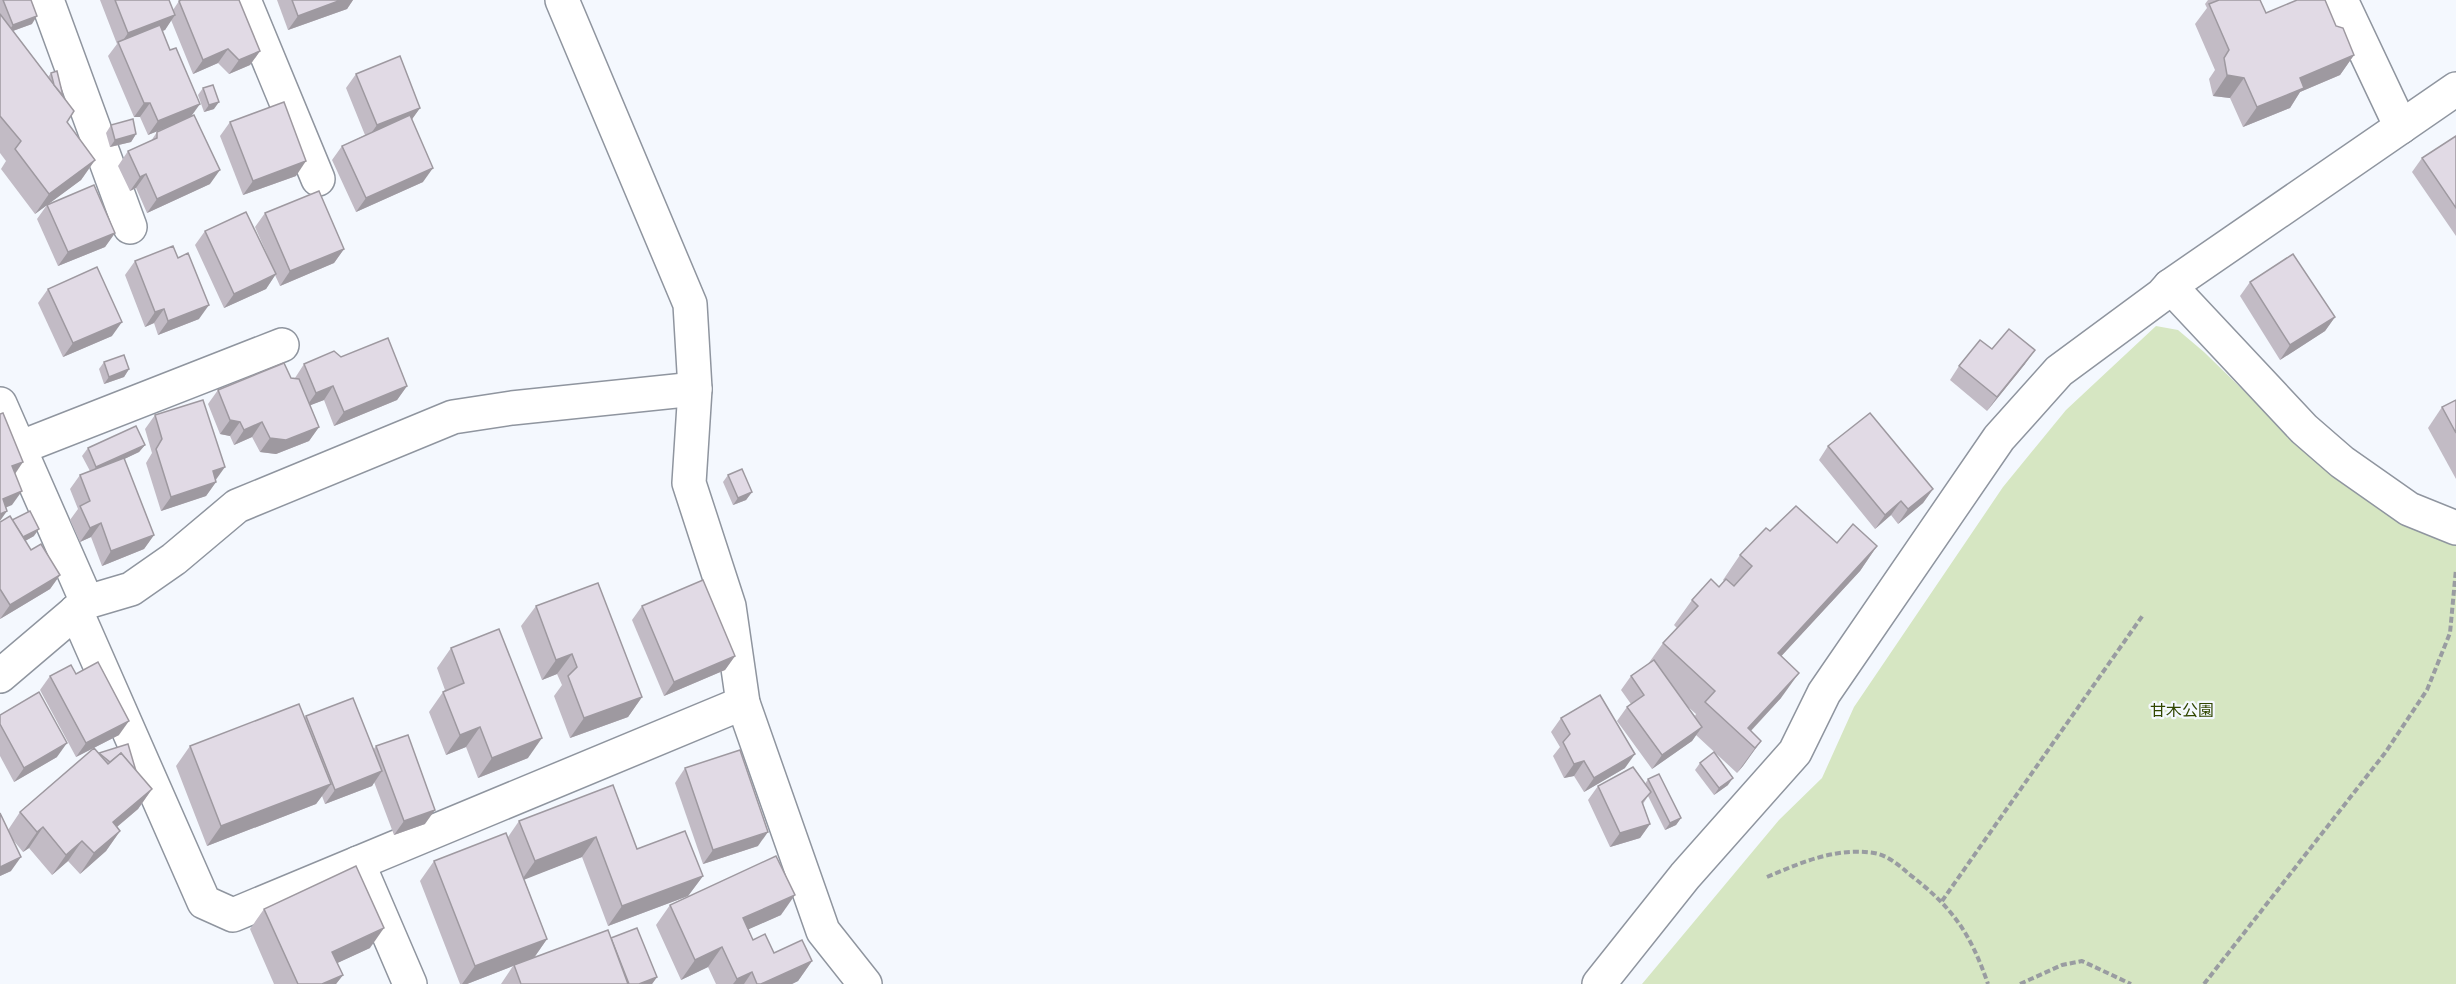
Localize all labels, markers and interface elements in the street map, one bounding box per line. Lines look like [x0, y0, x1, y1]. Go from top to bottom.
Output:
park label: 甘木公園 [2150, 699, 2214, 721]

